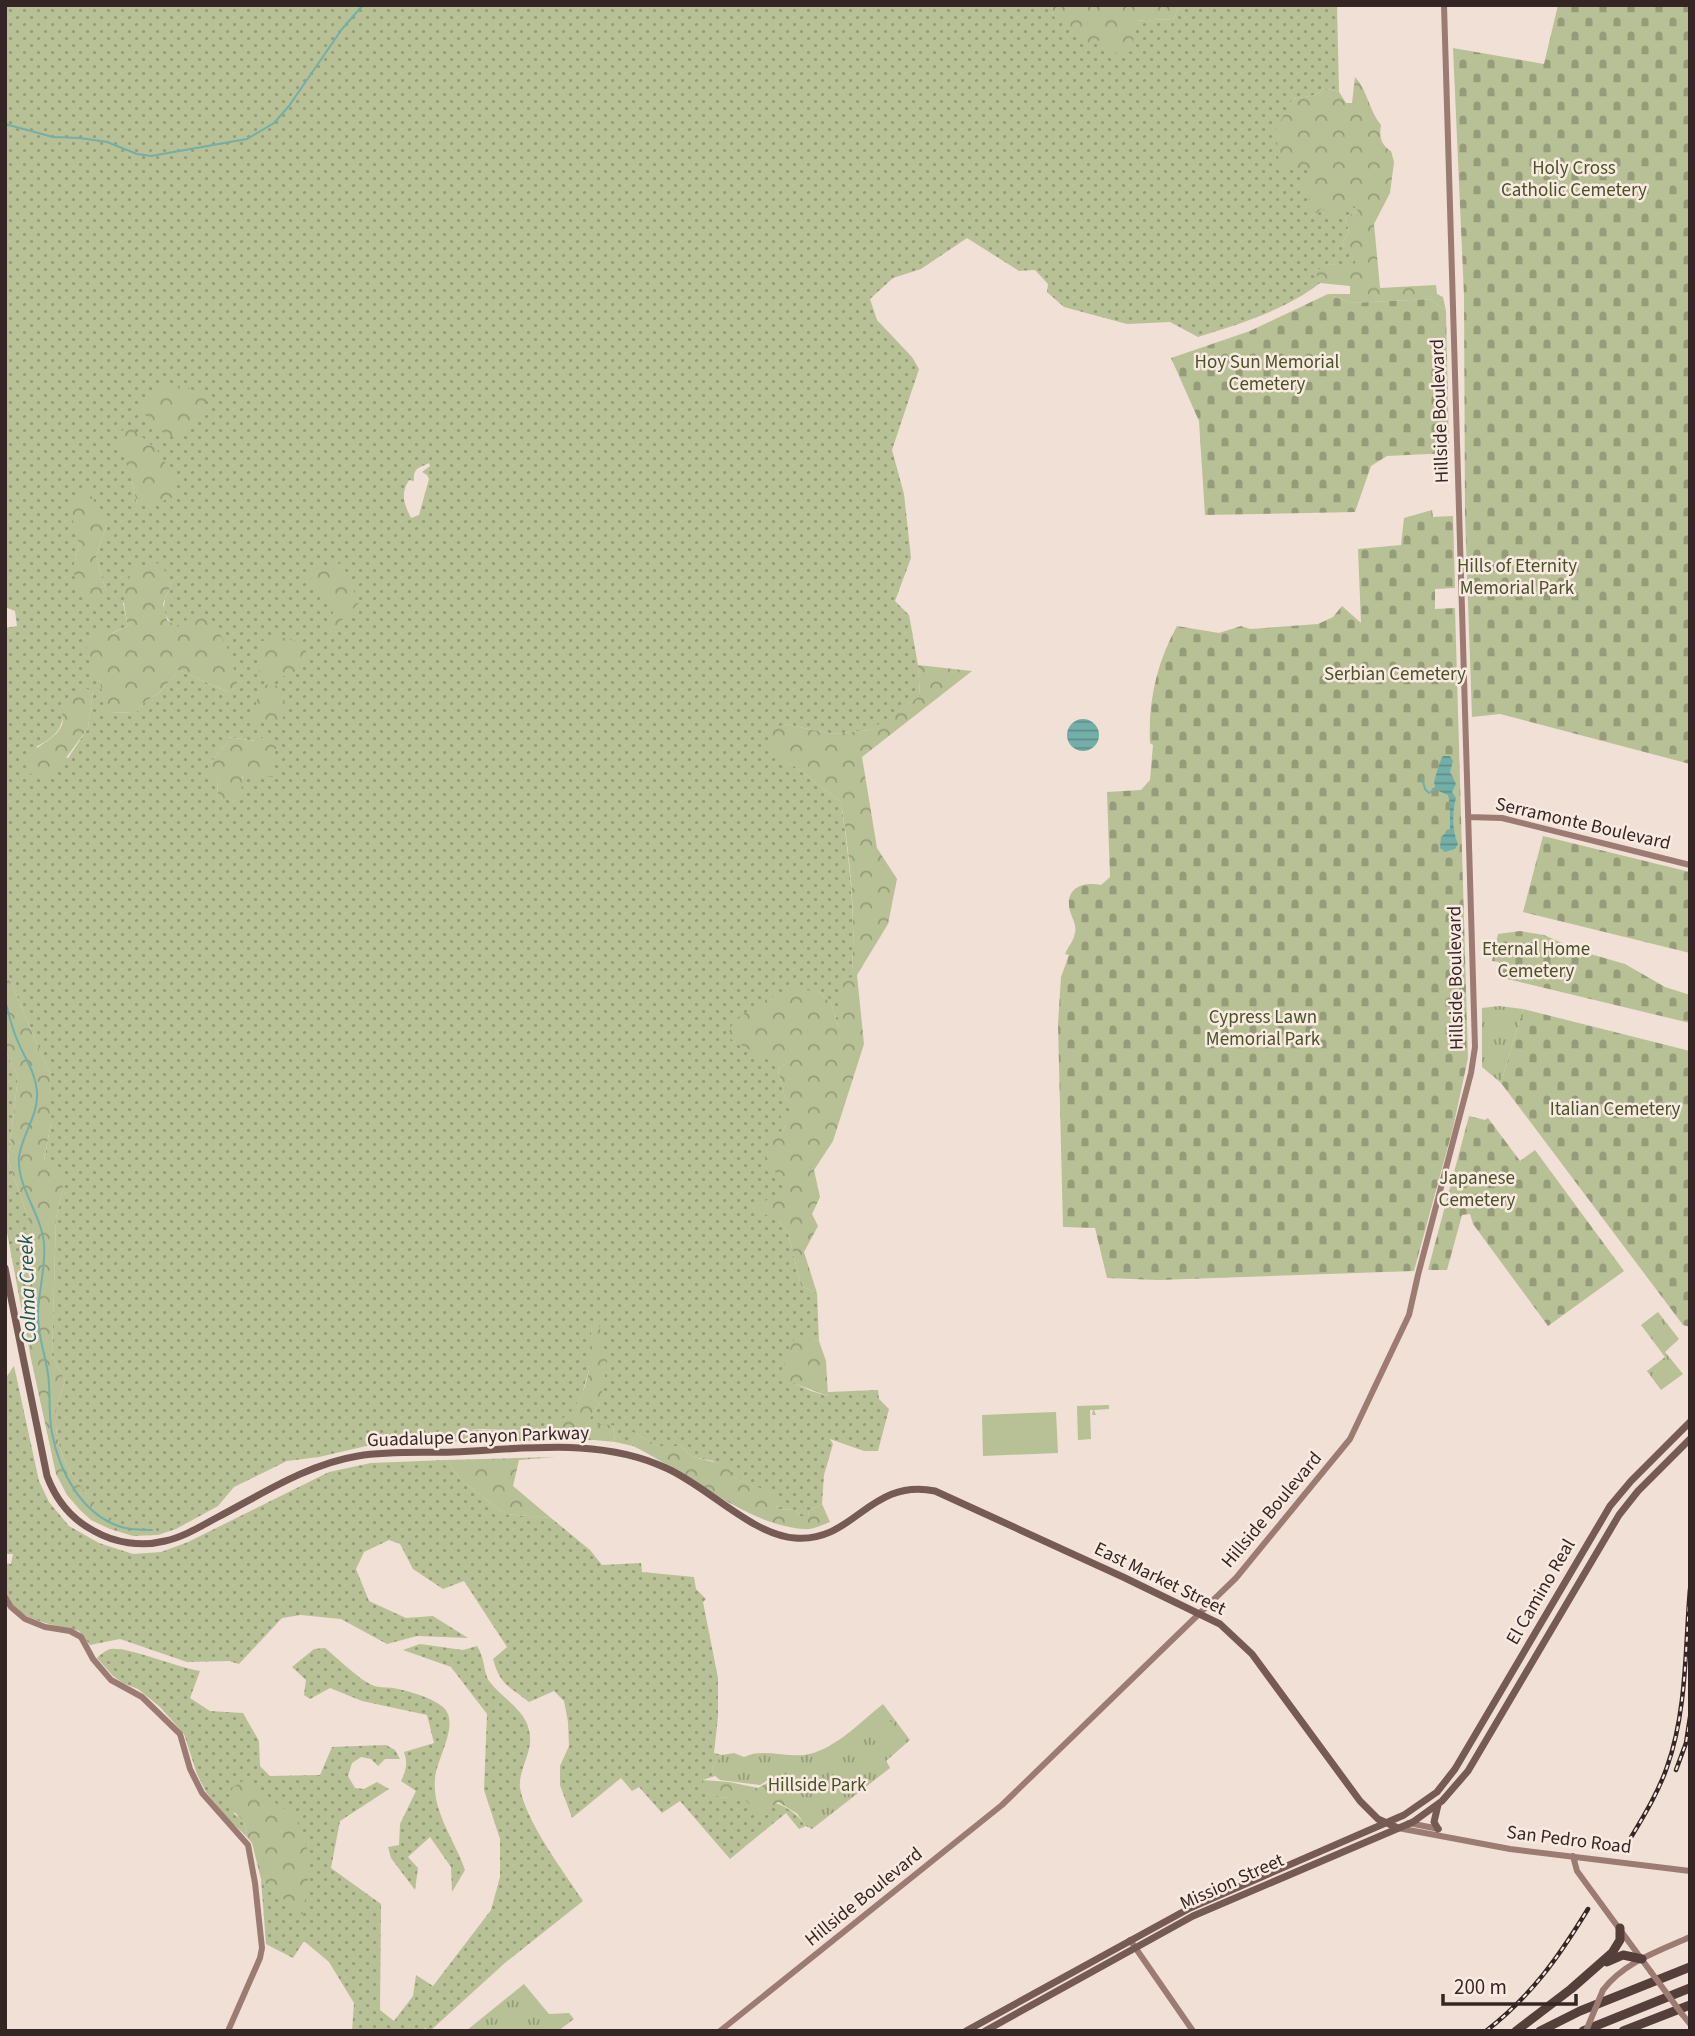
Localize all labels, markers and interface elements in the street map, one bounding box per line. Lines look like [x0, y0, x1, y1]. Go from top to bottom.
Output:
park label: Holy Cross Catholic Cemetery [1501, 155, 1647, 204]
street label: Hillside Boulevard [1424, 338, 1456, 484]
park label: Hoy Sun Memorial Cemetery [1195, 349, 1340, 398]
park label: Hills of Eternity Memorial Park [1457, 553, 1577, 602]
park label: Serbian Cemetery [1324, 661, 1466, 688]
street label: Serramonte Boulevard [1493, 791, 1673, 857]
street label: Hillside Boulevard [1441, 906, 1471, 1050]
park label: Eternal Home Cemetery [1482, 936, 1590, 985]
park label: Cypress Lawn Memorial Park [1206, 1004, 1321, 1053]
park label: Italian Cemetery [1550, 1096, 1680, 1123]
park label: Japanese Cemetery [1439, 1165, 1516, 1214]
water label: Colma Creek [10, 1233, 44, 1344]
street label: Guadalupe Canyon Parkway [366, 1420, 590, 1454]
street label: Hillside Boulevard [1215, 1446, 1329, 1574]
street label: El Camino Real [1500, 1534, 1582, 1650]
street label: East Market Street [1090, 1535, 1231, 1623]
park label: Hillside Park [768, 1772, 867, 1799]
street label: San Pedro Road [1505, 1819, 1633, 1861]
street label: Hillside Boulevard [799, 1841, 929, 1953]
street label: Mission Street [1176, 1847, 1289, 1917]
scale bar [1443, 1962, 1576, 2006]
text: 200 m [1454, 1972, 1507, 2002]

